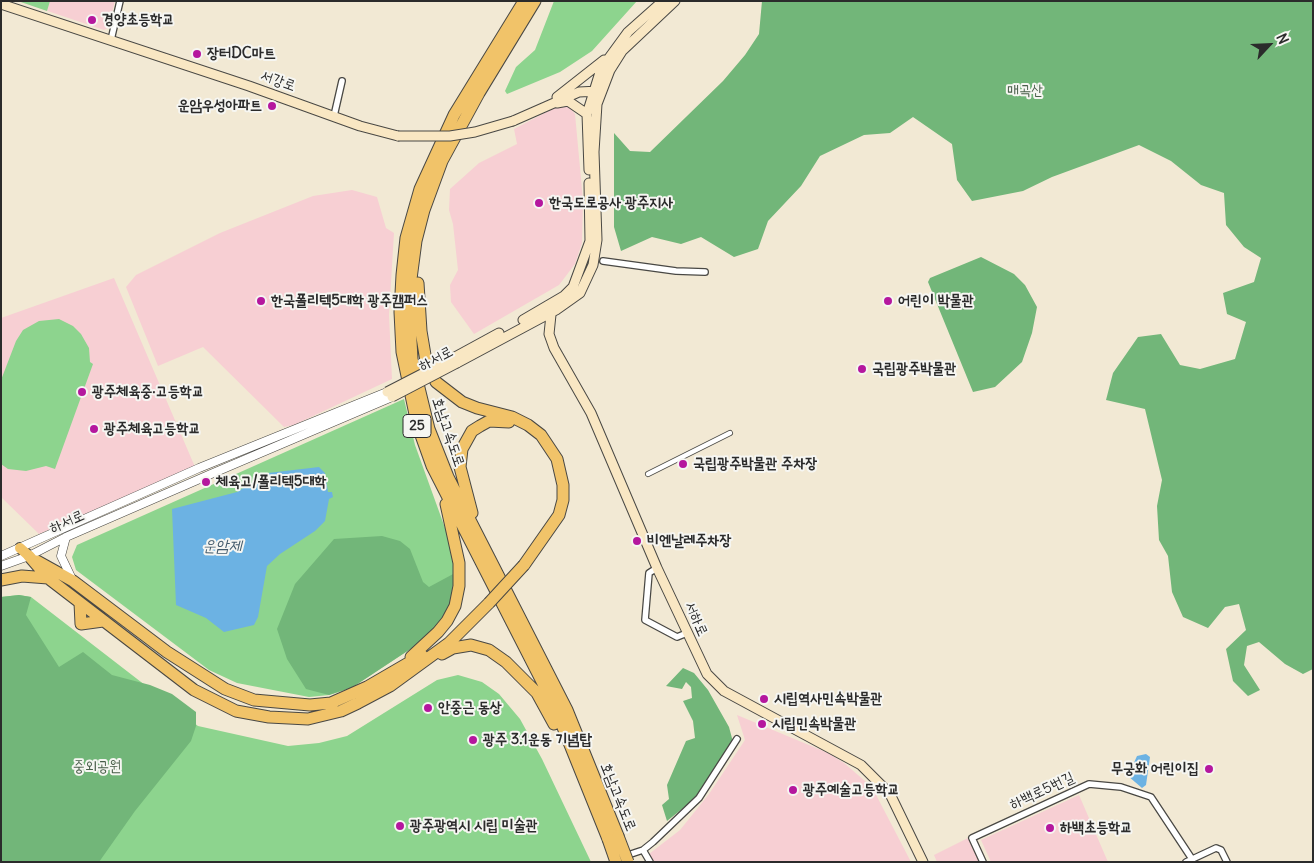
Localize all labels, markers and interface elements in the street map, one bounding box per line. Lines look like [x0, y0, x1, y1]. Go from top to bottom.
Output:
place label: 경양초등학교 [102, 11, 174, 29]
marker: 경양초등학교 [86, 14, 98, 26]
north arrow [1244, 20, 1294, 70]
text: N [1272, 30, 1293, 47]
place label: 장터DC마트 [207, 45, 276, 63]
marker: 장터DC마트 [191, 48, 203, 60]
street label: 서강로 [258, 67, 298, 95]
park label: 매곡산 [1007, 82, 1043, 100]
place label: 운암우성아파트 [178, 97, 262, 115]
marker: 운암우성아파트 [266, 100, 278, 112]
place label: 한국도로공사 광주지사 [549, 194, 673, 212]
marker: 한국도로공사 광주지사 [533, 197, 545, 209]
place label: 한국폴리텍5대학 광주캠퍼스 [271, 292, 428, 310]
place label: 어린이 박물관 [898, 292, 974, 310]
marker: 한국폴리텍5대학 광주캠퍼스 [255, 295, 267, 307]
marker: 어린이 박물관 [882, 295, 894, 307]
street label: 하서로 [416, 343, 456, 375]
place label: 국립광주박물관 [872, 360, 956, 378]
marker: 국립광주박물관 [856, 363, 868, 375]
place label: 광주체육중·고등학교 [92, 383, 204, 401]
marker: 광주체육중·고등학교 [76, 386, 88, 398]
street label: 호남고속도로 [428, 395, 468, 469]
road number: 25 [403, 414, 431, 438]
place label: 광주체육고등학교 [104, 420, 201, 438]
marker: 광주체육고등학교 [88, 423, 100, 435]
place label: 국립광주박물관 주차장 [693, 455, 817, 473]
marker: 국립광주박물관 주차장 [677, 458, 689, 470]
place label: 체육고/폴리텍5대학 [216, 473, 327, 491]
marker: 체육고/폴리텍5대학 [200, 476, 212, 488]
street label: 하서로 [47, 506, 87, 538]
place label: 비엔날레주차장 [647, 532, 731, 550]
marker: 비엔날레주차장 [631, 535, 643, 547]
water label: 운암제 [203, 536, 241, 556]
street label: 서하로 [680, 599, 712, 639]
place label: 시립역사민속박물관 [774, 690, 883, 708]
marker: 시립역사민속박물관 [758, 693, 770, 705]
place label: 안중근 동상 [438, 699, 502, 717]
marker: 안중근 동상 [422, 702, 434, 714]
place label: 시립민속박물관 [772, 715, 856, 733]
marker: 시립민속박물관 [756, 718, 768, 730]
place label: 광주 3.1운동 기념탑 [483, 731, 592, 749]
marker: 광주 3.1운동 기념탑 [467, 734, 479, 746]
park label: 중외공원 [73, 758, 121, 776]
street label: 호남고속도로 [596, 760, 640, 834]
place label: 무궁화 어린이집 [1111, 760, 1199, 778]
marker: 무궁화 어린이집 [1203, 763, 1215, 775]
street label: 하백로5번길 [1007, 768, 1077, 814]
place label: 광주예술고등학교 [803, 781, 900, 799]
marker: 광주예술고등학교 [787, 784, 799, 796]
place label: 광주광역시 시립 미술관 [410, 817, 538, 835]
place label: 하백초등학교 [1060, 819, 1132, 837]
marker: 광주광역시 시립 미술관 [394, 820, 406, 832]
marker: 하백초등학교 [1044, 822, 1056, 834]

